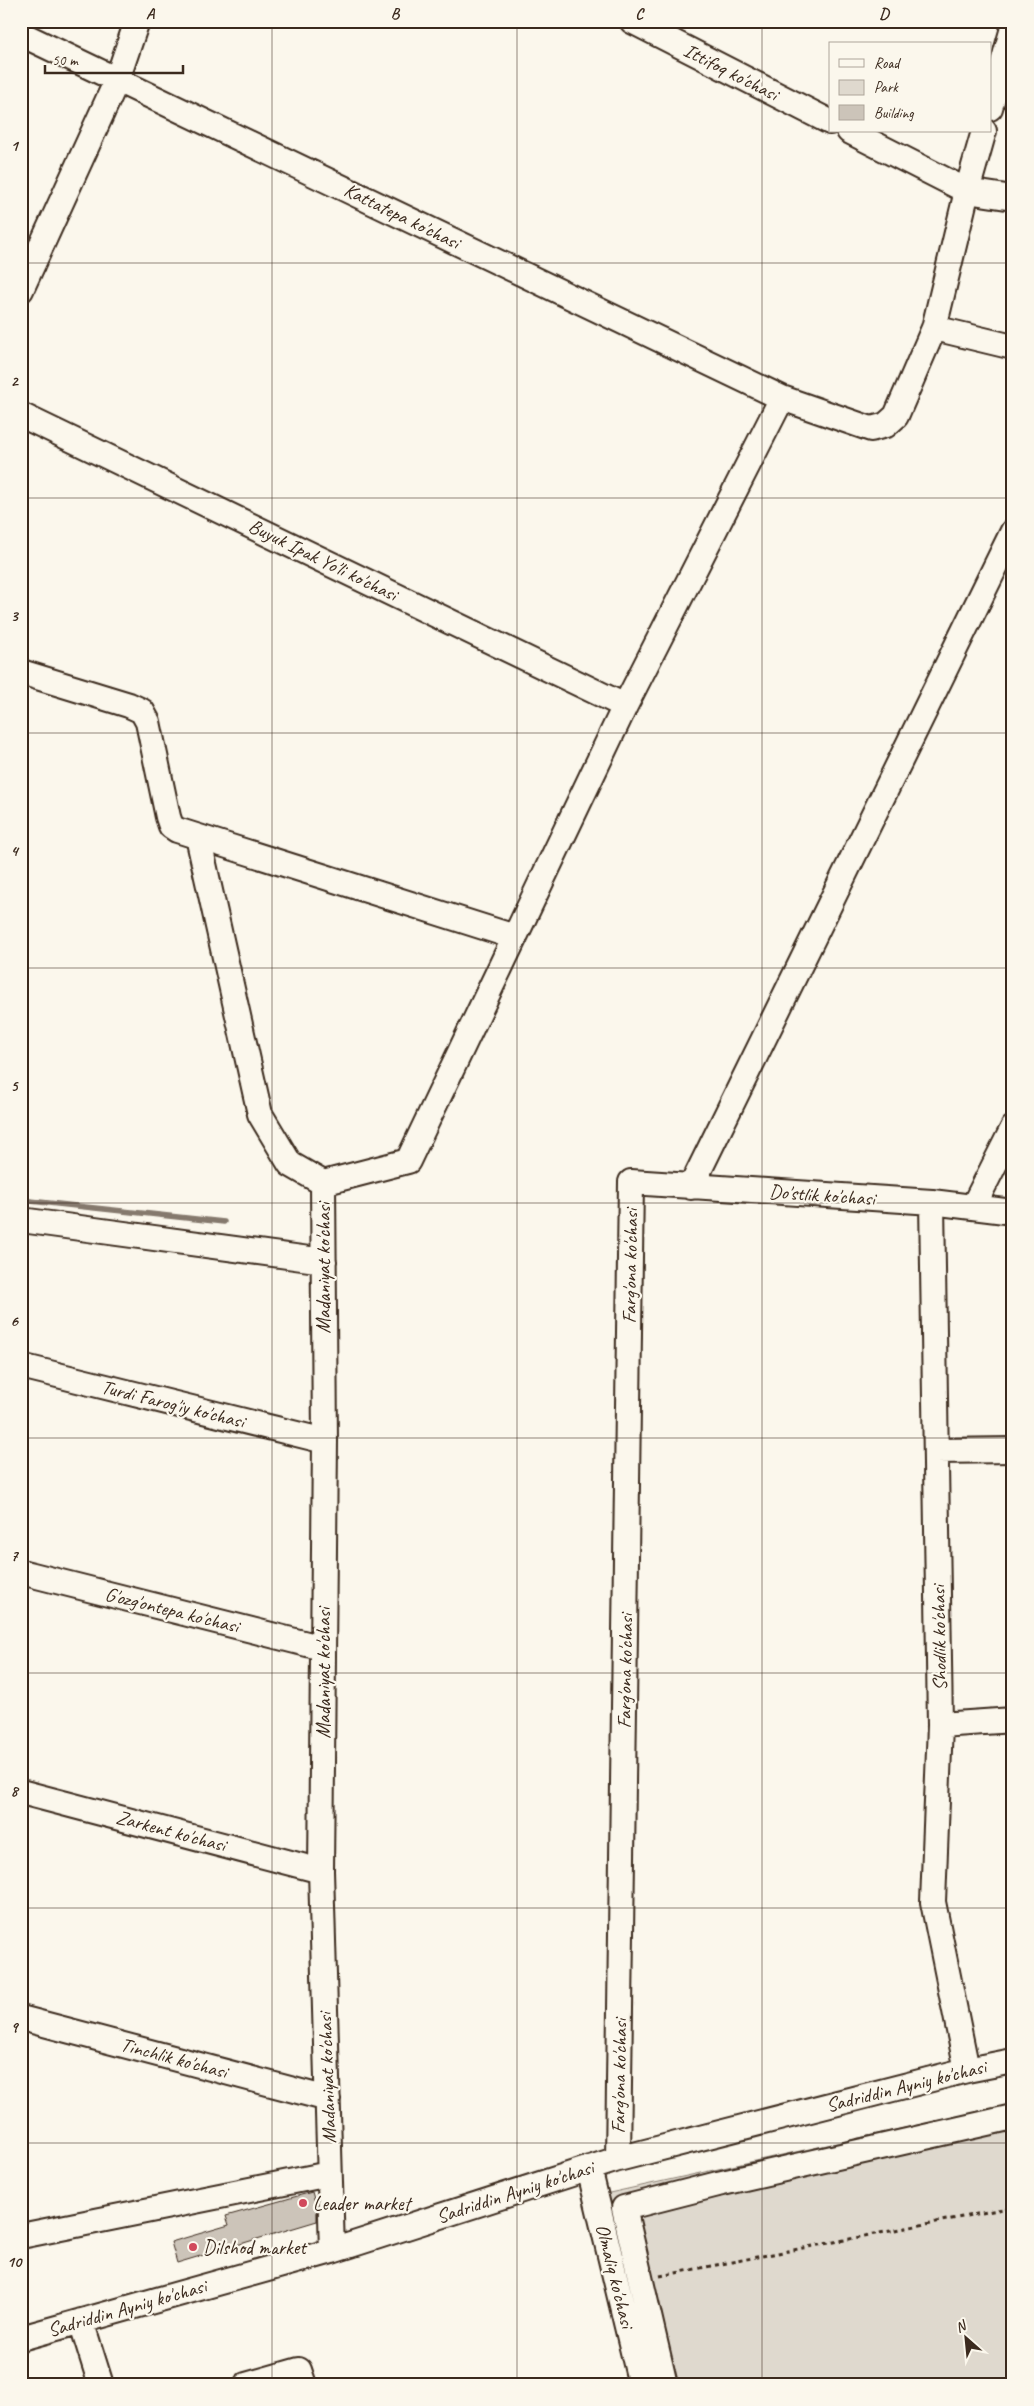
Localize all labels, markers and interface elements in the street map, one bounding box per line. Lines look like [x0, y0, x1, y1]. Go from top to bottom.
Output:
text: A [146, 4, 156, 24]
text: B [391, 4, 401, 24]
text: C [635, 4, 645, 24]
text: D [879, 4, 890, 24]
street label: Ittifoq ko'chasi [680, 38, 784, 107]
scale bar [45, 42, 182, 74]
legend [829, 42, 992, 132]
text: 50 m [52, 51, 79, 70]
text: Road [874, 54, 901, 73]
text: Park [874, 78, 899, 97]
text: Building [874, 104, 914, 123]
text: 1 [10, 136, 19, 156]
street label: Kattatepa ko'chasi [340, 177, 466, 256]
text: 2 [10, 371, 19, 391]
street label: Buyuk Ipak Yo'li ko'chasi [245, 513, 404, 608]
text: 3 [10, 606, 19, 626]
text: 4 [10, 841, 19, 861]
text: 5 [11, 1076, 20, 1096]
street label: Do'stlik ko'chasi [768, 1179, 878, 1211]
street label: Madaniyat ko'chasi [311, 1200, 336, 1333]
street label: Farg'ona ko'chasi [616, 1206, 644, 1324]
text: 6 [10, 1311, 19, 1331]
street label: Turdi Farog'iy ko'chasi [99, 1374, 249, 1434]
text: 7 [10, 1546, 19, 1566]
street label: G'ozg'ontepa ko'chasi [102, 1581, 244, 1639]
street label: Shodlik ko'chasi [926, 1583, 952, 1691]
street label: Madaniyat ko'chasi [311, 1605, 336, 1738]
street label: Farg'ona ko'chasi [611, 1611, 639, 1729]
text: 8 [10, 1781, 19, 1801]
street label: Zarkent ko'chasi [113, 1804, 231, 1858]
street label: Madaniyat ko'chasi [312, 2010, 342, 2144]
street label: Farg'ona ko'chasi [605, 2016, 633, 2134]
text: 9 [10, 2017, 19, 2037]
street label: Tinchlik ko'chasi [118, 2032, 232, 2085]
street label: Sadriddin Ayniy ko'chasi [824, 2054, 991, 2118]
street label: Sadriddin Ayniy ko'chasi [433, 2154, 599, 2229]
place label: Leader market [313, 2191, 413, 2216]
marker: Leader market [297, 2197, 309, 2209]
street label: Olmaliq ko'chasi [590, 2221, 641, 2333]
place label: Dilshod market [203, 2235, 308, 2260]
marker: Dilshod market [187, 2241, 199, 2253]
text: 10 [7, 2252, 23, 2272]
street label: Sadriddin Ayniy ko'chasi [45, 2273, 211, 2343]
north arrow [942, 2314, 992, 2364]
text: N [953, 2316, 970, 2336]

